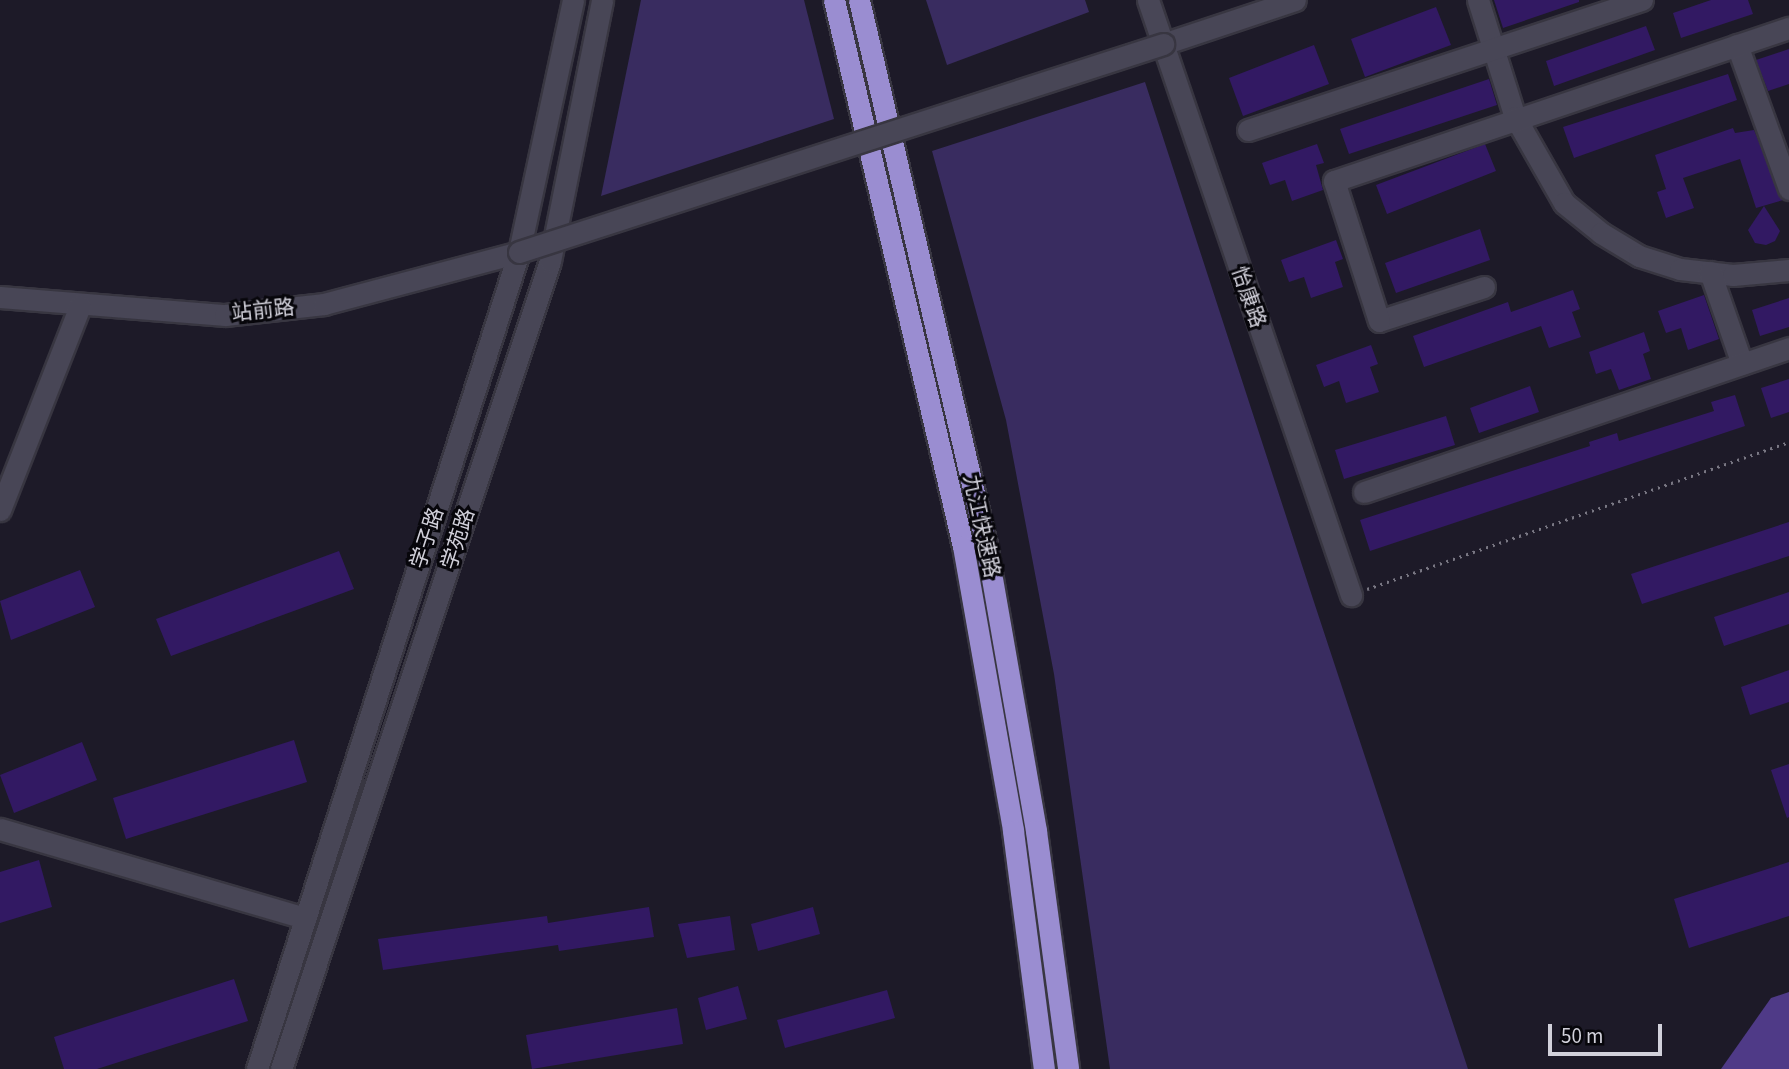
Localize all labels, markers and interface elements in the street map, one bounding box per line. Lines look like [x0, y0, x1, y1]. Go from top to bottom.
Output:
street label: 怡康路 [1227, 263, 1271, 331]
street label: 站前路 [230, 294, 296, 326]
street label: 九江快速路 [959, 472, 1005, 580]
street label: 学子路 [405, 504, 449, 572]
street label: 学苑路 [436, 505, 480, 573]
scale bar [1551, 1010, 1665, 1054]
text: 50 m [1561, 1021, 1603, 1051]

